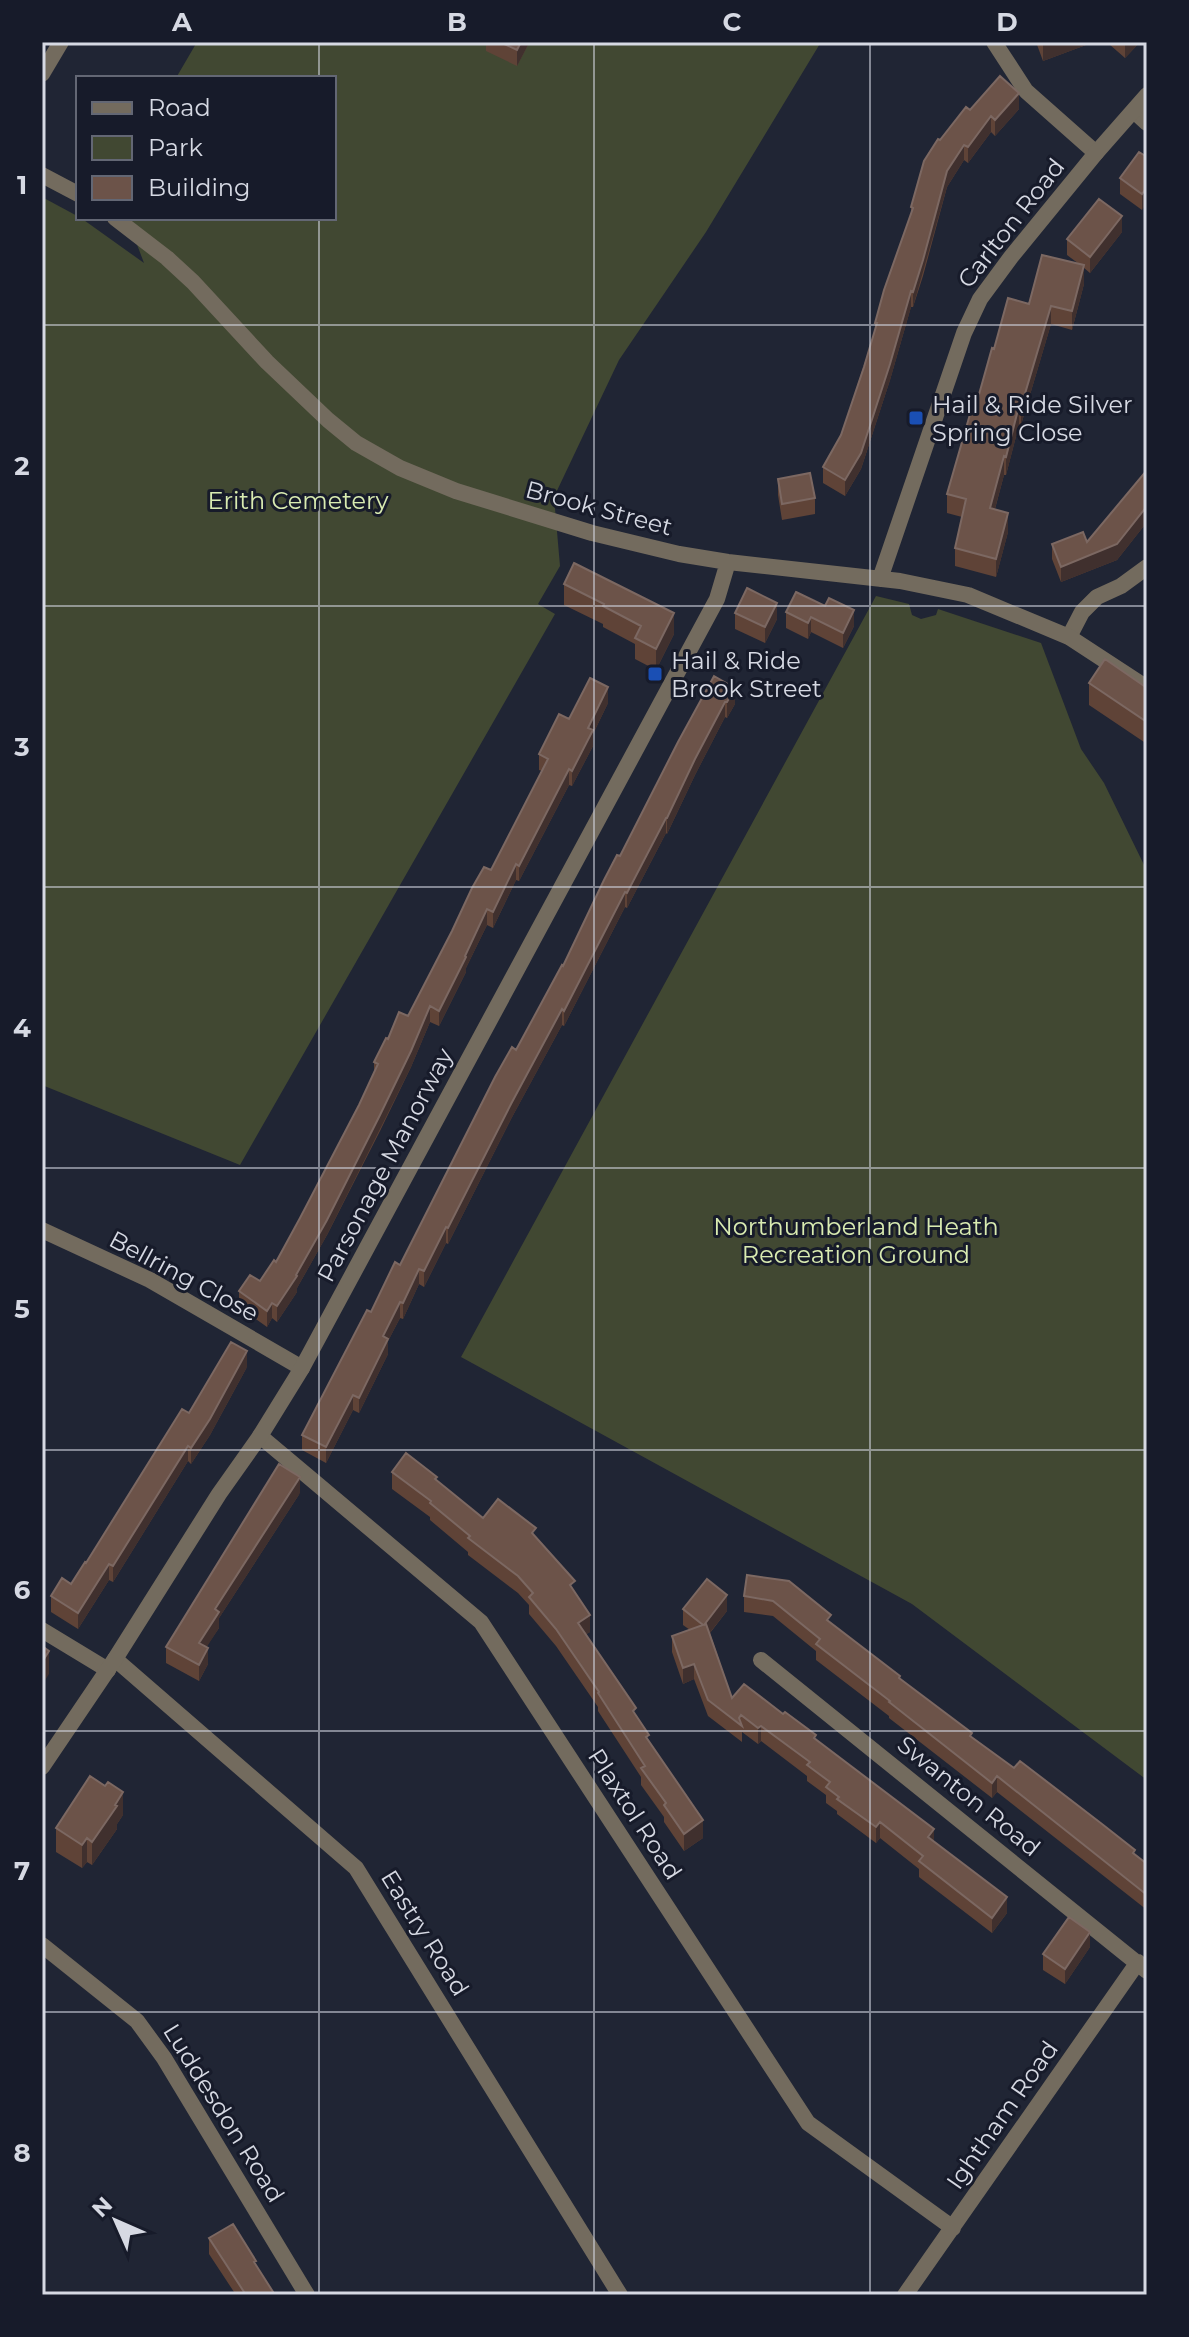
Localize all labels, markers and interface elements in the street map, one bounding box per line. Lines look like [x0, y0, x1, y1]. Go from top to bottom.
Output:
text: A [171, 6, 193, 38]
text: B [447, 6, 467, 38]
text: C [723, 6, 742, 38]
text: D [996, 6, 1018, 38]
legend [76, 76, 336, 220]
text: Road [148, 93, 211, 122]
text: Park [148, 133, 203, 162]
street label: Carlton Road [951, 152, 1071, 294]
text: 1 [17, 169, 27, 201]
text: Building [148, 173, 251, 202]
place label: Hail & Ride Silver Spring Close [932, 390, 1133, 447]
marker: Hail & Ride Silver Spring Close [907, 409, 925, 427]
text: 2 [14, 450, 30, 482]
street label: Brook Street [522, 474, 676, 542]
park label: Erith Cemetery [207, 486, 389, 515]
place label: Hail & Ride Brook Street [671, 646, 822, 703]
marker: Hail & Ride Brook Street [646, 665, 664, 683]
text: 3 [13, 731, 30, 763]
text: 4 [13, 1012, 31, 1044]
street label: Parsonage Manorway [311, 1043, 459, 1287]
park label: Northumberland Heath Recreation Ground [713, 1212, 999, 1269]
street label: Bellring Close [104, 1224, 264, 1328]
text: 5 [14, 1293, 30, 1325]
text: 6 [14, 1574, 31, 1606]
street label: Swanton Road [892, 1730, 1046, 1862]
street label: Plaxtol Road [582, 1743, 688, 1885]
text: 7 [14, 1855, 30, 1887]
street label: Eastry Road [375, 1865, 475, 2001]
street label: Luddesdon Road [157, 2018, 291, 2208]
street label: Ightham Road [940, 2035, 1064, 2195]
text: 8 [13, 2137, 31, 2169]
north arrow [76, 2181, 156, 2261]
text: N [86, 2191, 118, 2223]

